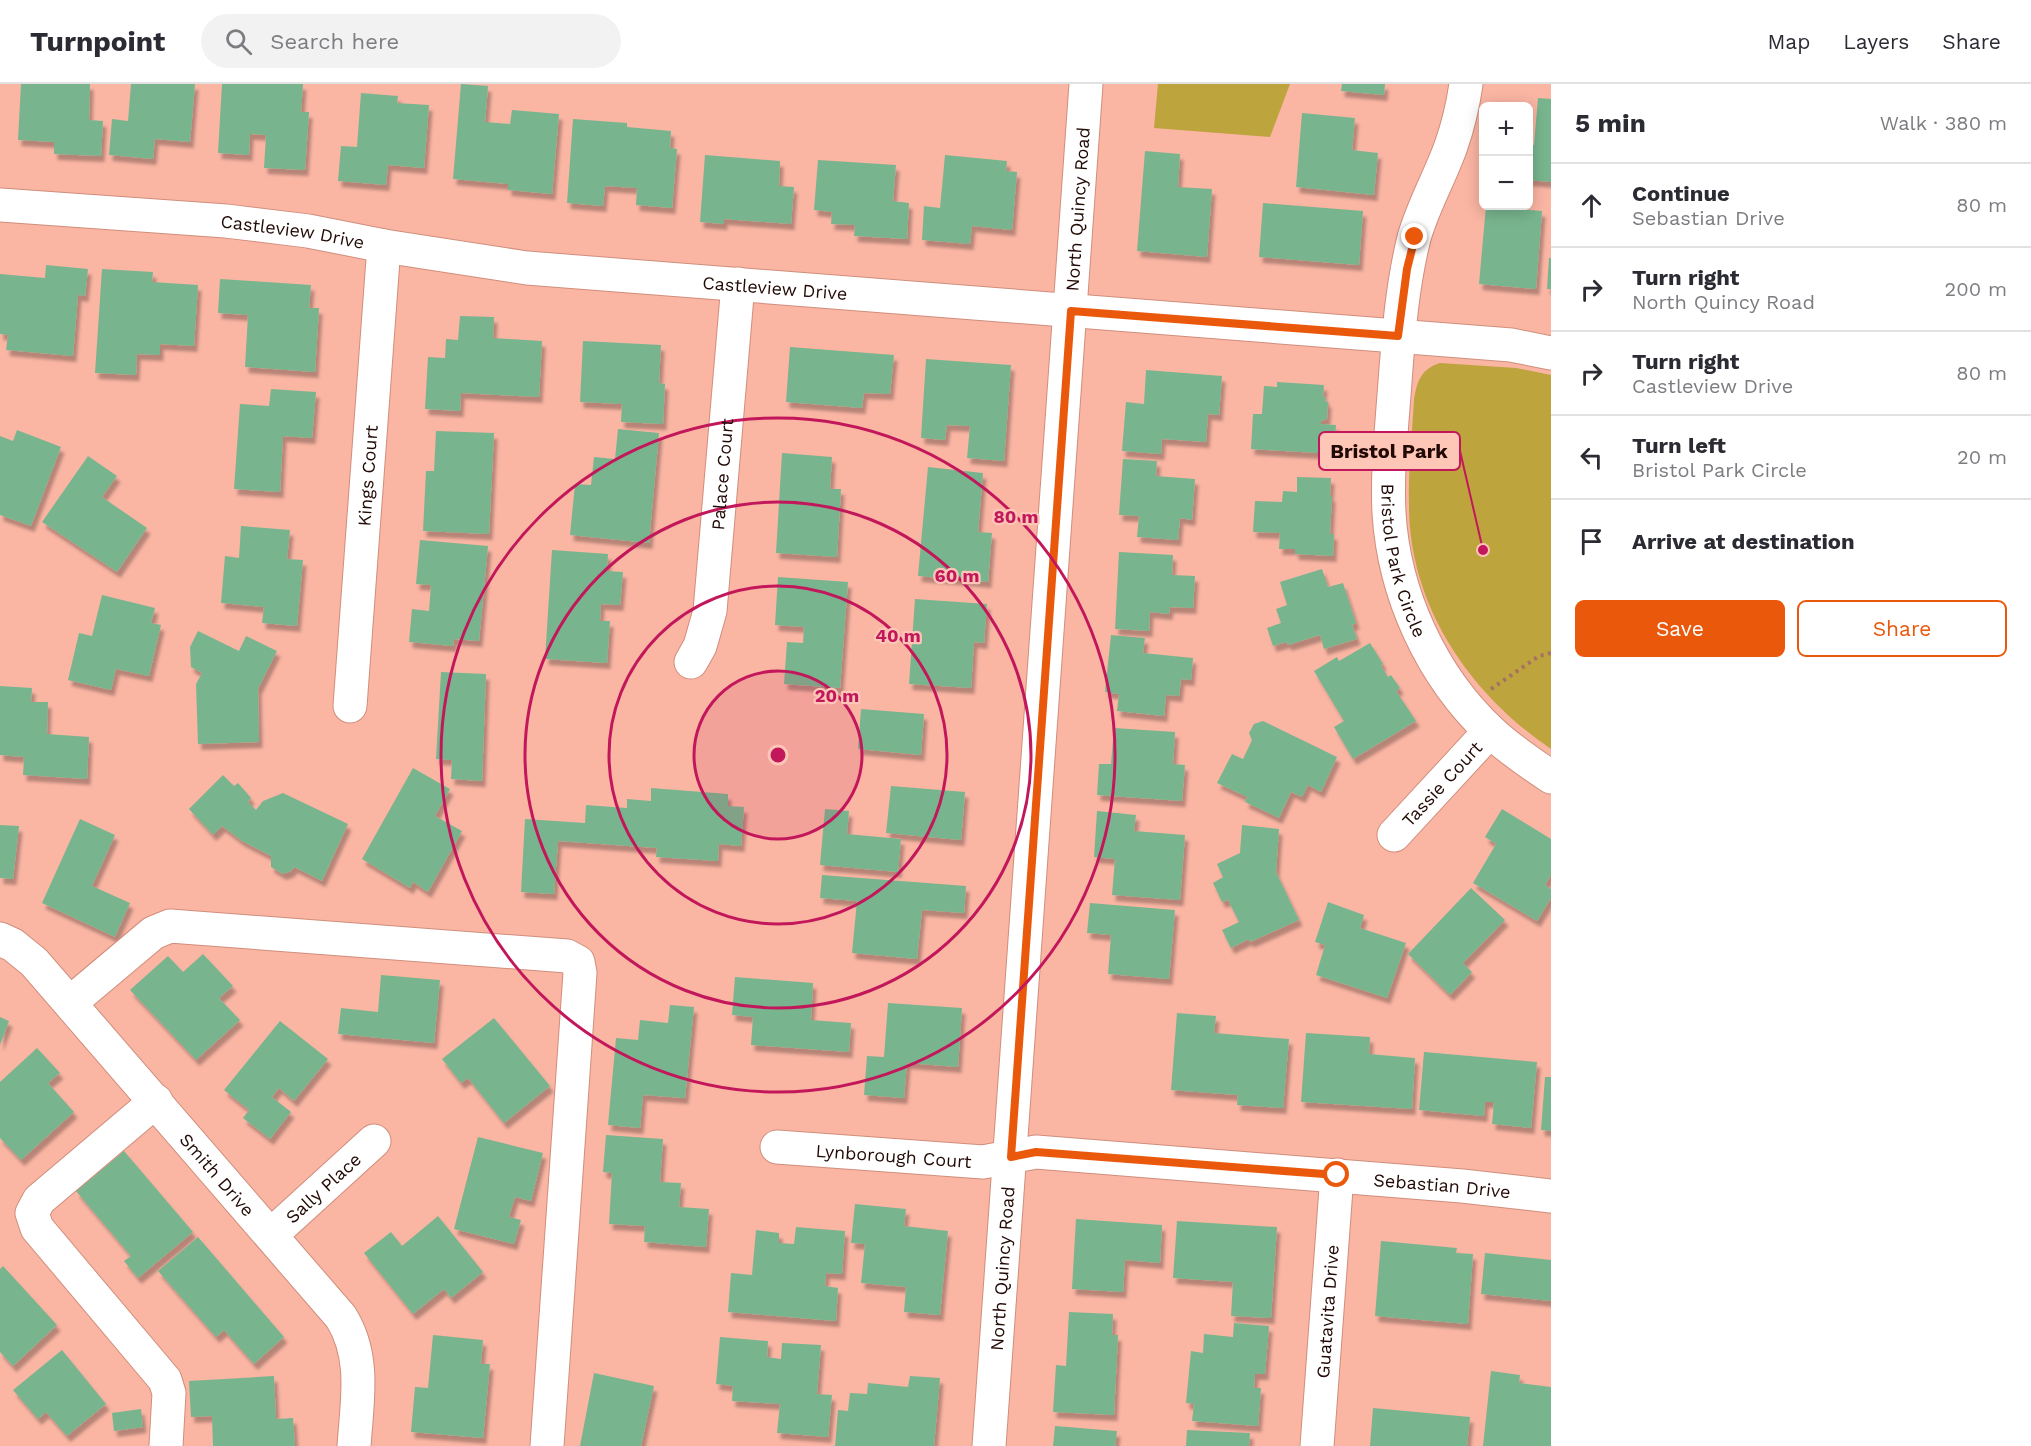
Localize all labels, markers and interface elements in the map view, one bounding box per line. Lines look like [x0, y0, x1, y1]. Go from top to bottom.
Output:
search box [201, 14, 621, 68]
text: Turnpoint [30, 25, 165, 58]
icon: search [222, 25, 255, 58]
text: Search here [270, 29, 399, 54]
text: Map [1767, 29, 1810, 54]
text: Layers [1843, 29, 1909, 54]
text: Share [1942, 29, 2001, 54]
map controls [1479, 102, 1533, 210]
button: + [1479, 102, 1533, 156]
text: 5 min [1575, 108, 1646, 138]
text: Walk · 380 m [1880, 111, 2007, 135]
street label: North Quincy Road [1061, 126, 1093, 292]
button: − [1479, 156, 1533, 210]
text: Continue [1632, 181, 1730, 206]
icon: ahead [1575, 189, 1608, 222]
text: 80 m [1956, 193, 2007, 217]
text: Sebastian Drive [1632, 206, 1785, 230]
street label: Castleview Drive [220, 210, 366, 252]
route end [1401, 223, 1427, 249]
text: Turn right [1632, 265, 1739, 290]
street label: Castleview Drive [702, 271, 848, 304]
icon: right [1575, 273, 1608, 306]
text: 200 m [1945, 277, 2007, 301]
text: North Quincy Road [1632, 290, 1815, 314]
text: Turn right [1632, 349, 1739, 374]
icon: right [1575, 357, 1608, 390]
text: 80 m [1956, 361, 2007, 385]
text: Castleview Drive [1632, 374, 1793, 398]
street label: Palace Court [706, 417, 737, 531]
street label: Kings Court [353, 424, 381, 527]
callout: Bristol Park [1319, 432, 1460, 470]
text: Turn left [1632, 433, 1726, 458]
text: Bristol Park [1330, 439, 1448, 463]
icon: left [1575, 441, 1608, 474]
text: 20 m [1957, 445, 2007, 469]
text: Bristol Park Circle [1632, 458, 1807, 482]
street label: Bristol Park Circle [1378, 483, 1431, 640]
text: 80 m [994, 506, 1038, 527]
icon: arrive [1575, 525, 1608, 558]
text: Arrive at destination [1632, 529, 1855, 554]
text: 60 m [935, 565, 979, 586]
button: Save [1575, 600, 1785, 657]
button: Share [1797, 600, 2007, 657]
text: 40 m [875, 625, 921, 646]
text: 20 m [815, 685, 859, 706]
street label: Tassie Court [1397, 736, 1486, 830]
centre of rings [768, 745, 788, 765]
street label: Smith Drive [176, 1128, 259, 1220]
street label: Lynborough Court [815, 1139, 973, 1172]
street label: Sally Place [281, 1148, 365, 1227]
route start [1323, 1161, 1349, 1187]
street label: Sebastian Drive [1373, 1168, 1512, 1202]
street label: North Quincy Road [985, 1186, 1018, 1351]
street label: Guatavita Drive [1312, 1244, 1342, 1379]

